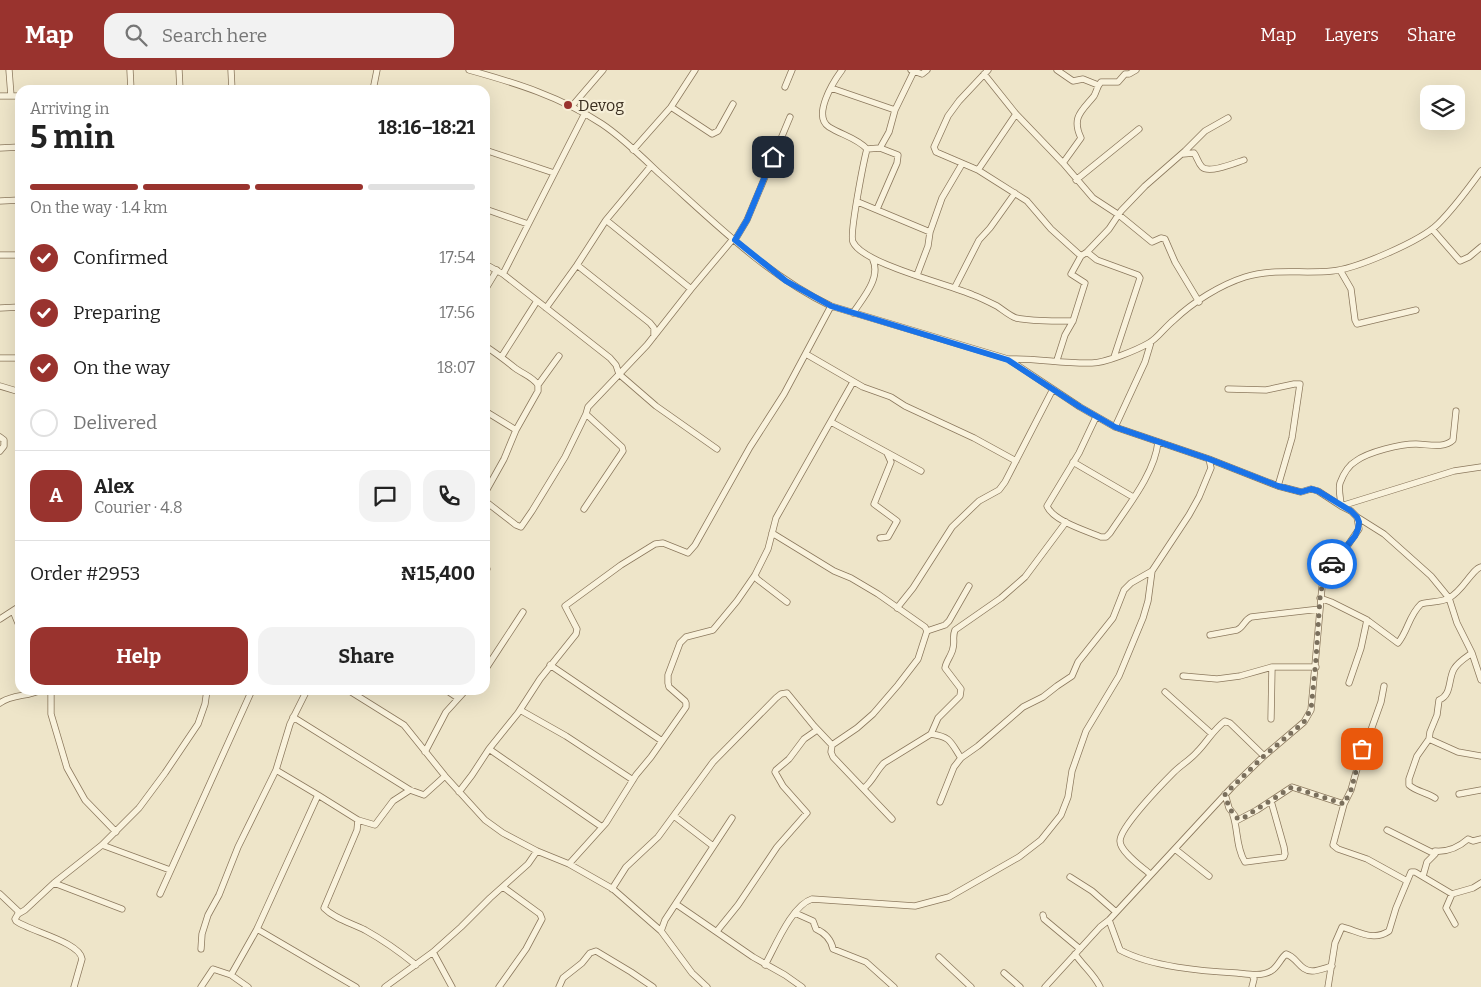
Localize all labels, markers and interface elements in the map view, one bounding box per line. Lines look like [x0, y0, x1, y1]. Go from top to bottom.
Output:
search box [104, 13, 454, 58]
text: Map [25, 21, 74, 49]
icon: search [122, 21, 150, 49]
text: Search here [162, 24, 267, 47]
text: Map [1260, 24, 1296, 46]
text: Layers [1324, 24, 1379, 46]
text: Share [1407, 24, 1456, 46]
map controls [1420, 85, 1465, 130]
button: layers [1420, 85, 1465, 130]
place label: Devog [578, 96, 624, 115]
text: Arriving in [30, 99, 109, 118]
marker: Devog [562, 99, 574, 111]
text: 18:16–18:21 [378, 116, 475, 139]
text: 5 min [30, 118, 115, 156]
pin [752, 136, 794, 178]
icon: home [759, 143, 787, 171]
text: On the way · 1.4 km [30, 198, 168, 217]
icon: check [30, 244, 58, 272]
text: Confirmed [73, 246, 168, 269]
text: 17:54 [439, 248, 475, 267]
icon: check [30, 299, 58, 327]
text: Preparing [73, 301, 161, 324]
text: 17:56 [439, 303, 475, 322]
icon: check [30, 354, 58, 382]
text: On the way [73, 356, 170, 379]
text: 18:07 [437, 358, 475, 377]
text: Delivered [73, 411, 157, 434]
button: chat [359, 470, 411, 522]
button: phone [423, 470, 475, 522]
text: Alex [94, 475, 134, 498]
text: A [49, 484, 63, 507]
text: Courier · 4.8 [94, 498, 183, 517]
courier [1307, 539, 1357, 589]
icon: car [1318, 550, 1346, 578]
text: Order #2953 [30, 562, 140, 585]
text: ₦15,400 [401, 562, 475, 585]
button: Help [30, 627, 248, 685]
button: Share [258, 627, 475, 685]
pin [1341, 728, 1383, 770]
icon: bag [1348, 735, 1376, 763]

